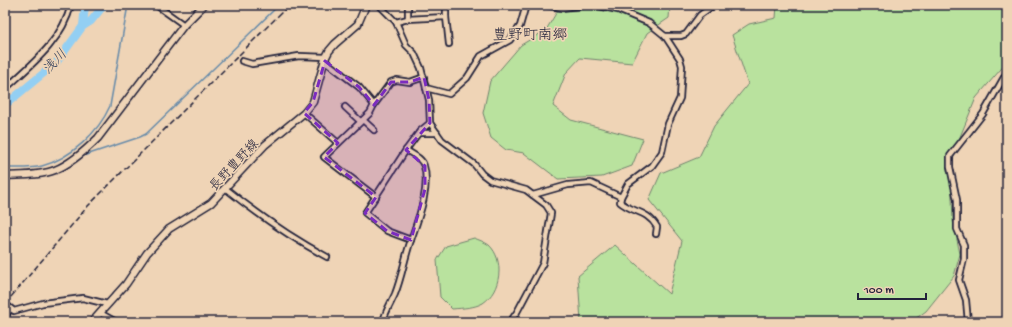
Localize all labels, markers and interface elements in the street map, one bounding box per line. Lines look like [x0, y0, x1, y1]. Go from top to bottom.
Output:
district label: 豊野町南郷 [492, 26, 568, 45]
water label: 浅川 [39, 46, 72, 79]
street label: 長野豊野線 [206, 135, 263, 195]
scale bar [858, 275, 926, 301]
text: 100 m [863, 284, 894, 298]

